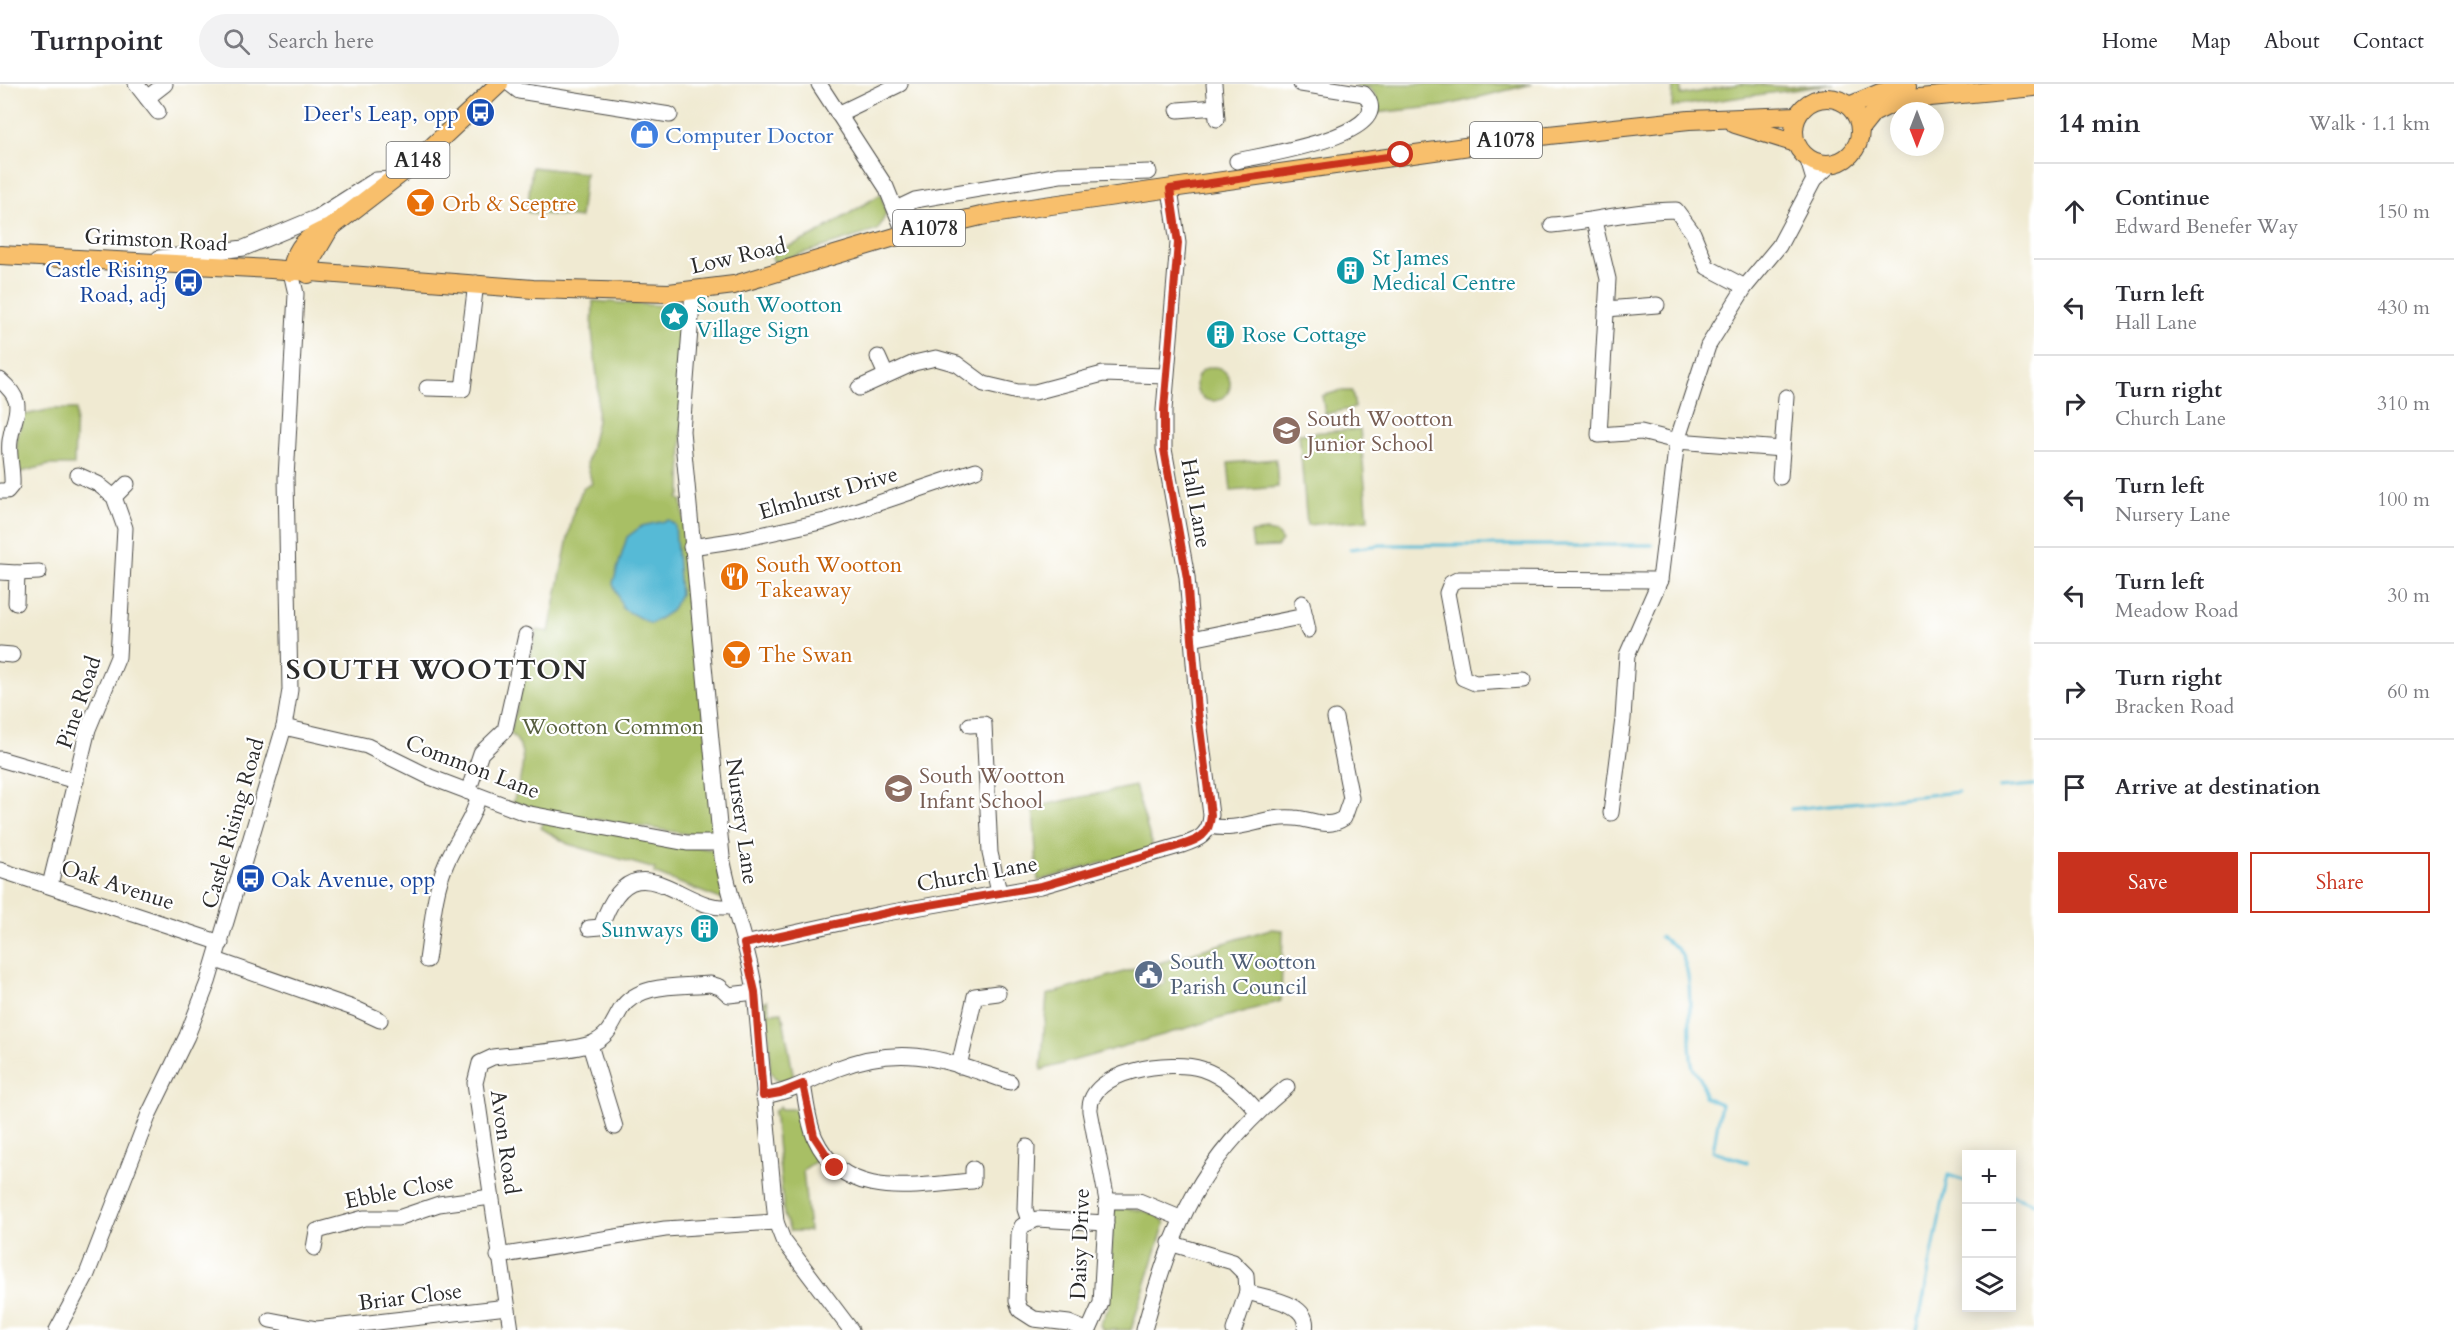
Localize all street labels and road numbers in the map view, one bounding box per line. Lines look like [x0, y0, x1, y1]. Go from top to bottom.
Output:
road number: A1078 [1470, 122, 1542, 158]
road number: A148 [386, 142, 450, 178]
road number: A1078 [893, 210, 965, 246]
street label: Grimston Road [84, 221, 229, 259]
street label: Low Road [688, 230, 789, 282]
street label: Hall Lane [1173, 456, 1219, 550]
street label: Elmhurst Drive [755, 459, 901, 527]
street label: Pine Road [49, 652, 109, 753]
street label: Common Lane [401, 728, 544, 806]
street label: Castle Rising Road [194, 734, 272, 912]
street label: Nursery Lane [718, 756, 766, 886]
street label: Church Lane [914, 849, 1040, 899]
street label: Oak Avenue [57, 853, 178, 917]
street label: Avon Road [483, 1088, 527, 1197]
street label: Ebble Close [342, 1166, 456, 1216]
street label: Daisy Drive [1063, 1188, 1097, 1300]
street label: Briar Close [357, 1276, 464, 1318]

